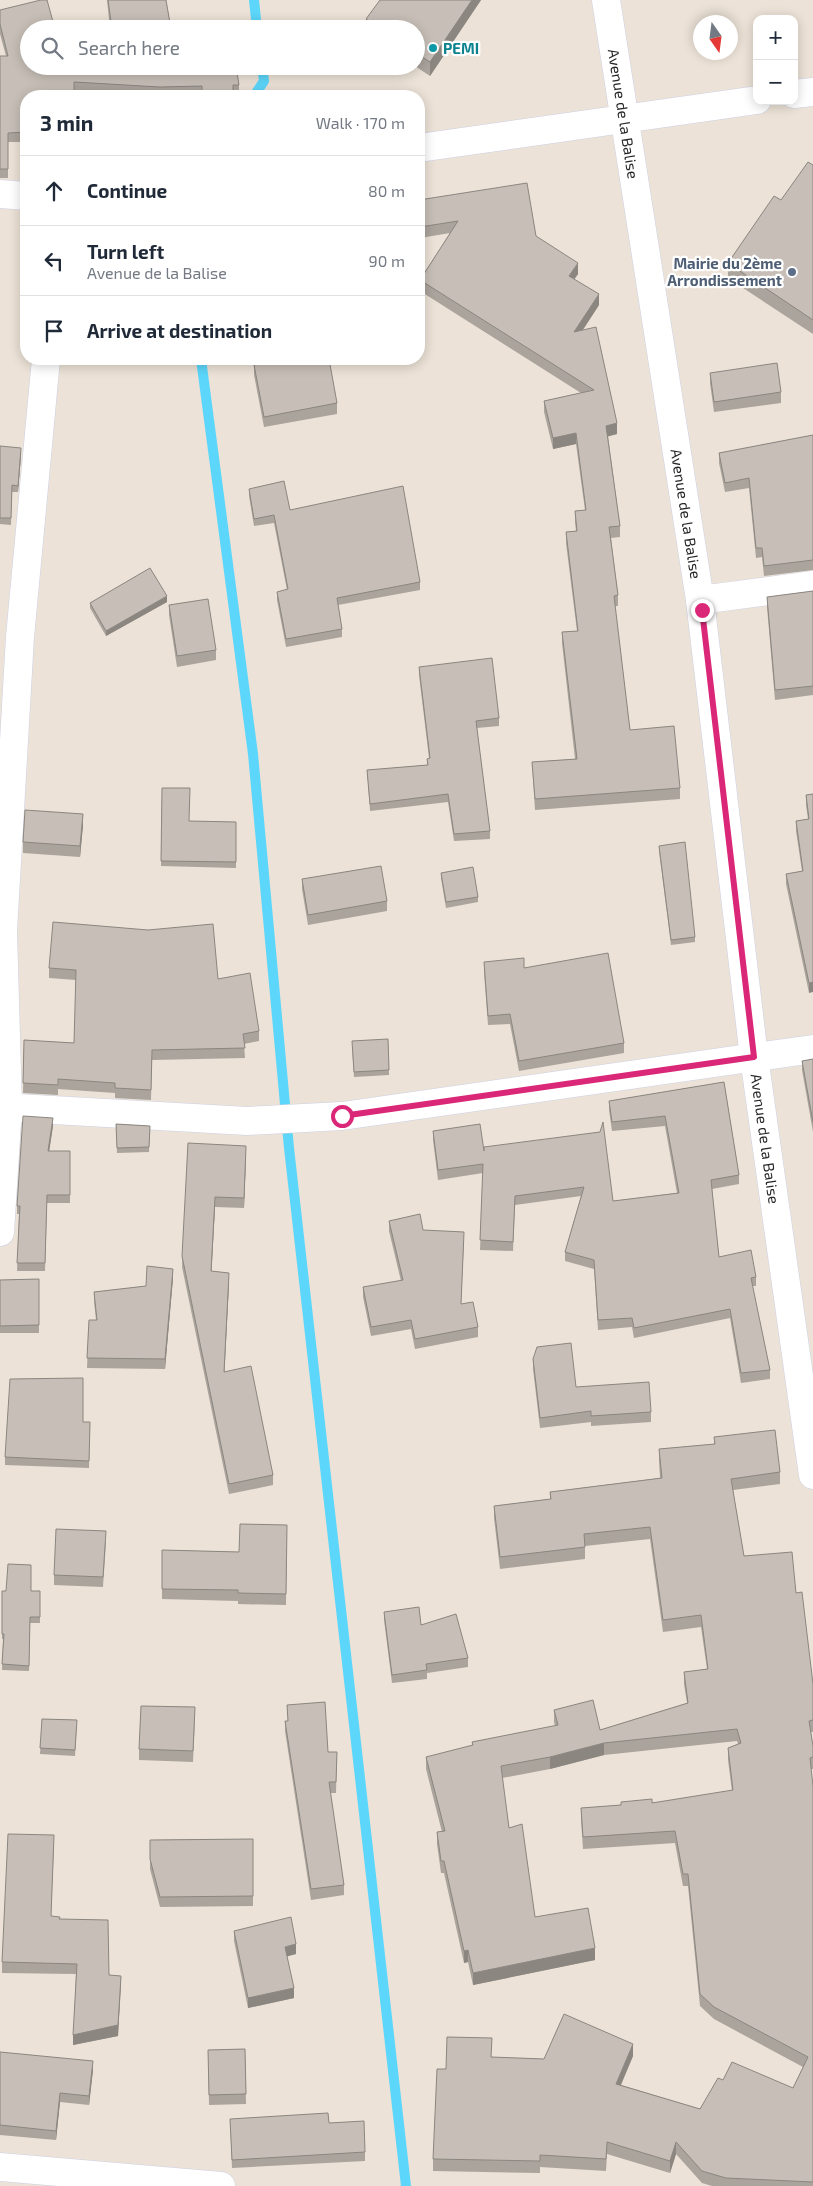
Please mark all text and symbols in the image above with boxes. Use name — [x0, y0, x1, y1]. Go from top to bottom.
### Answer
north arrow — [693, 15, 738, 60]
map controls — [753, 15, 798, 105]
button: + — [753, 15, 798, 60]
search box — [20, 20, 425, 75]
icon: search — [38, 34, 66, 62]
text: Search here — [78, 36, 180, 59]
place label: PEMI — [443, 39, 479, 57]
marker: PEMI — [427, 42, 439, 54]
street label: Avenue de la Balise — [605, 47, 643, 180]
button: − — [753, 60, 798, 105]
text: 3 min — [40, 110, 93, 135]
text: Walk · 170 m — [316, 113, 405, 132]
icon: ahead — [40, 177, 68, 205]
text: Continue — [87, 179, 167, 202]
text: 80 m — [368, 181, 405, 200]
text: Turn left — [87, 240, 164, 263]
icon: left — [40, 247, 68, 275]
text: 90 m — [369, 251, 405, 270]
place label: Mairie du 2ème Arrondissement — [667, 254, 782, 289]
text: Avenue de la Balise — [87, 263, 227, 282]
marker: Mairie du 2ème Arrondissement — [786, 266, 798, 278]
icon: arrive — [40, 317, 68, 345]
text: Arrive at destination — [87, 319, 272, 342]
street label: Avenue de la Balise — [667, 448, 706, 580]
route end — [691, 599, 714, 622]
street label: Avenue de la Balise — [747, 1072, 784, 1205]
route start — [331, 1105, 354, 1128]

